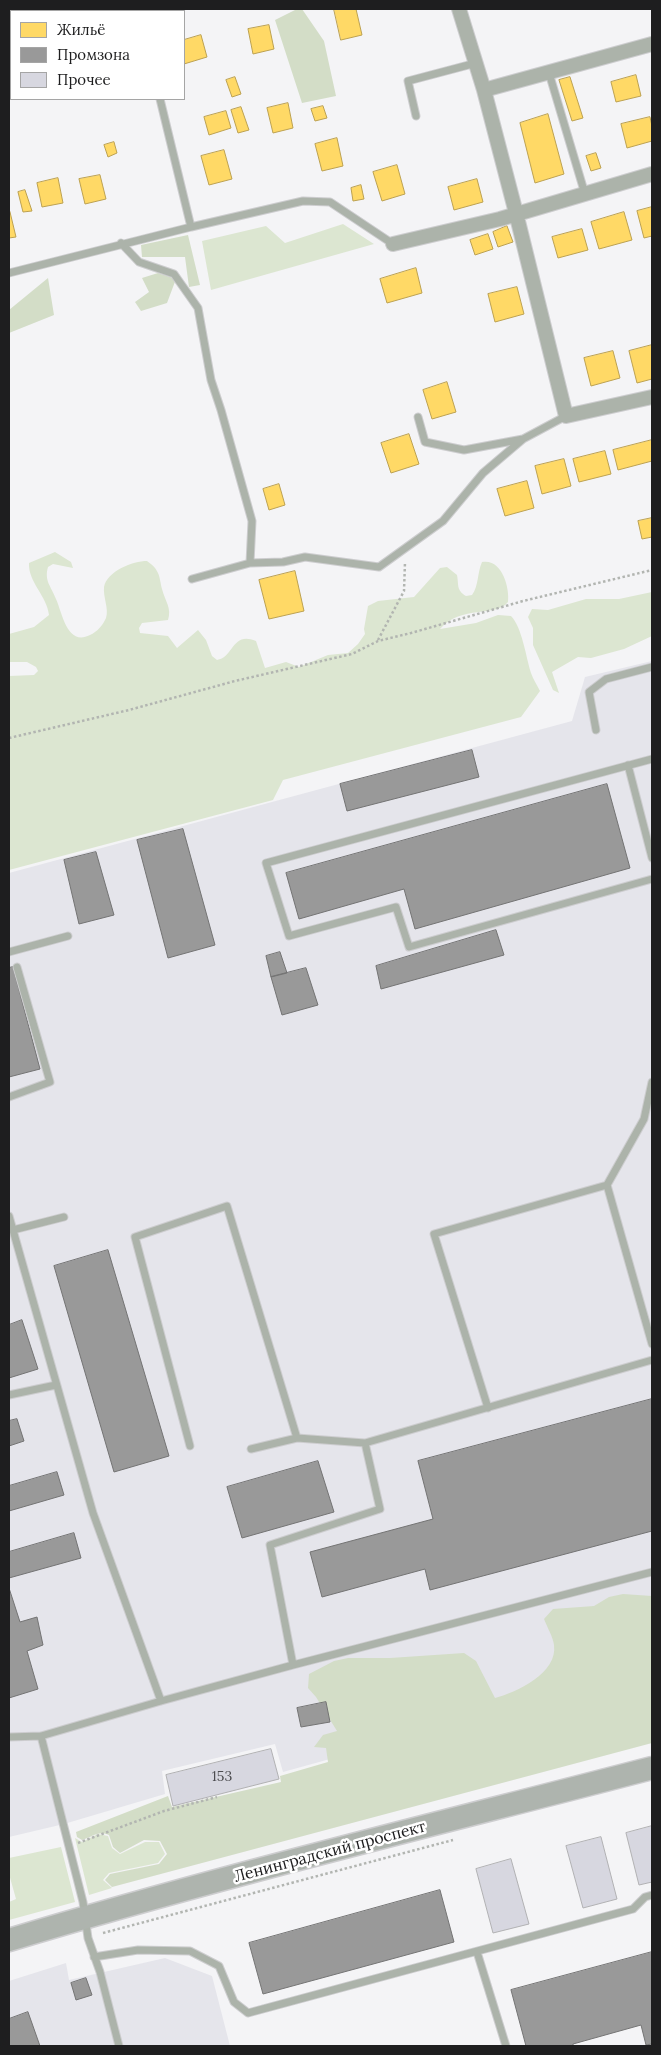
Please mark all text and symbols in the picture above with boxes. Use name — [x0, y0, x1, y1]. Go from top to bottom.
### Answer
legend — [10, 10, 185, 100]
text: Жильё — [57, 20, 105, 39]
text: Промзона — [57, 45, 130, 64]
text: Прочее — [57, 70, 111, 89]
house number: 153 — [212, 1769, 232, 1785]
street label: Ленинградский проспект — [232, 1817, 428, 1887]

